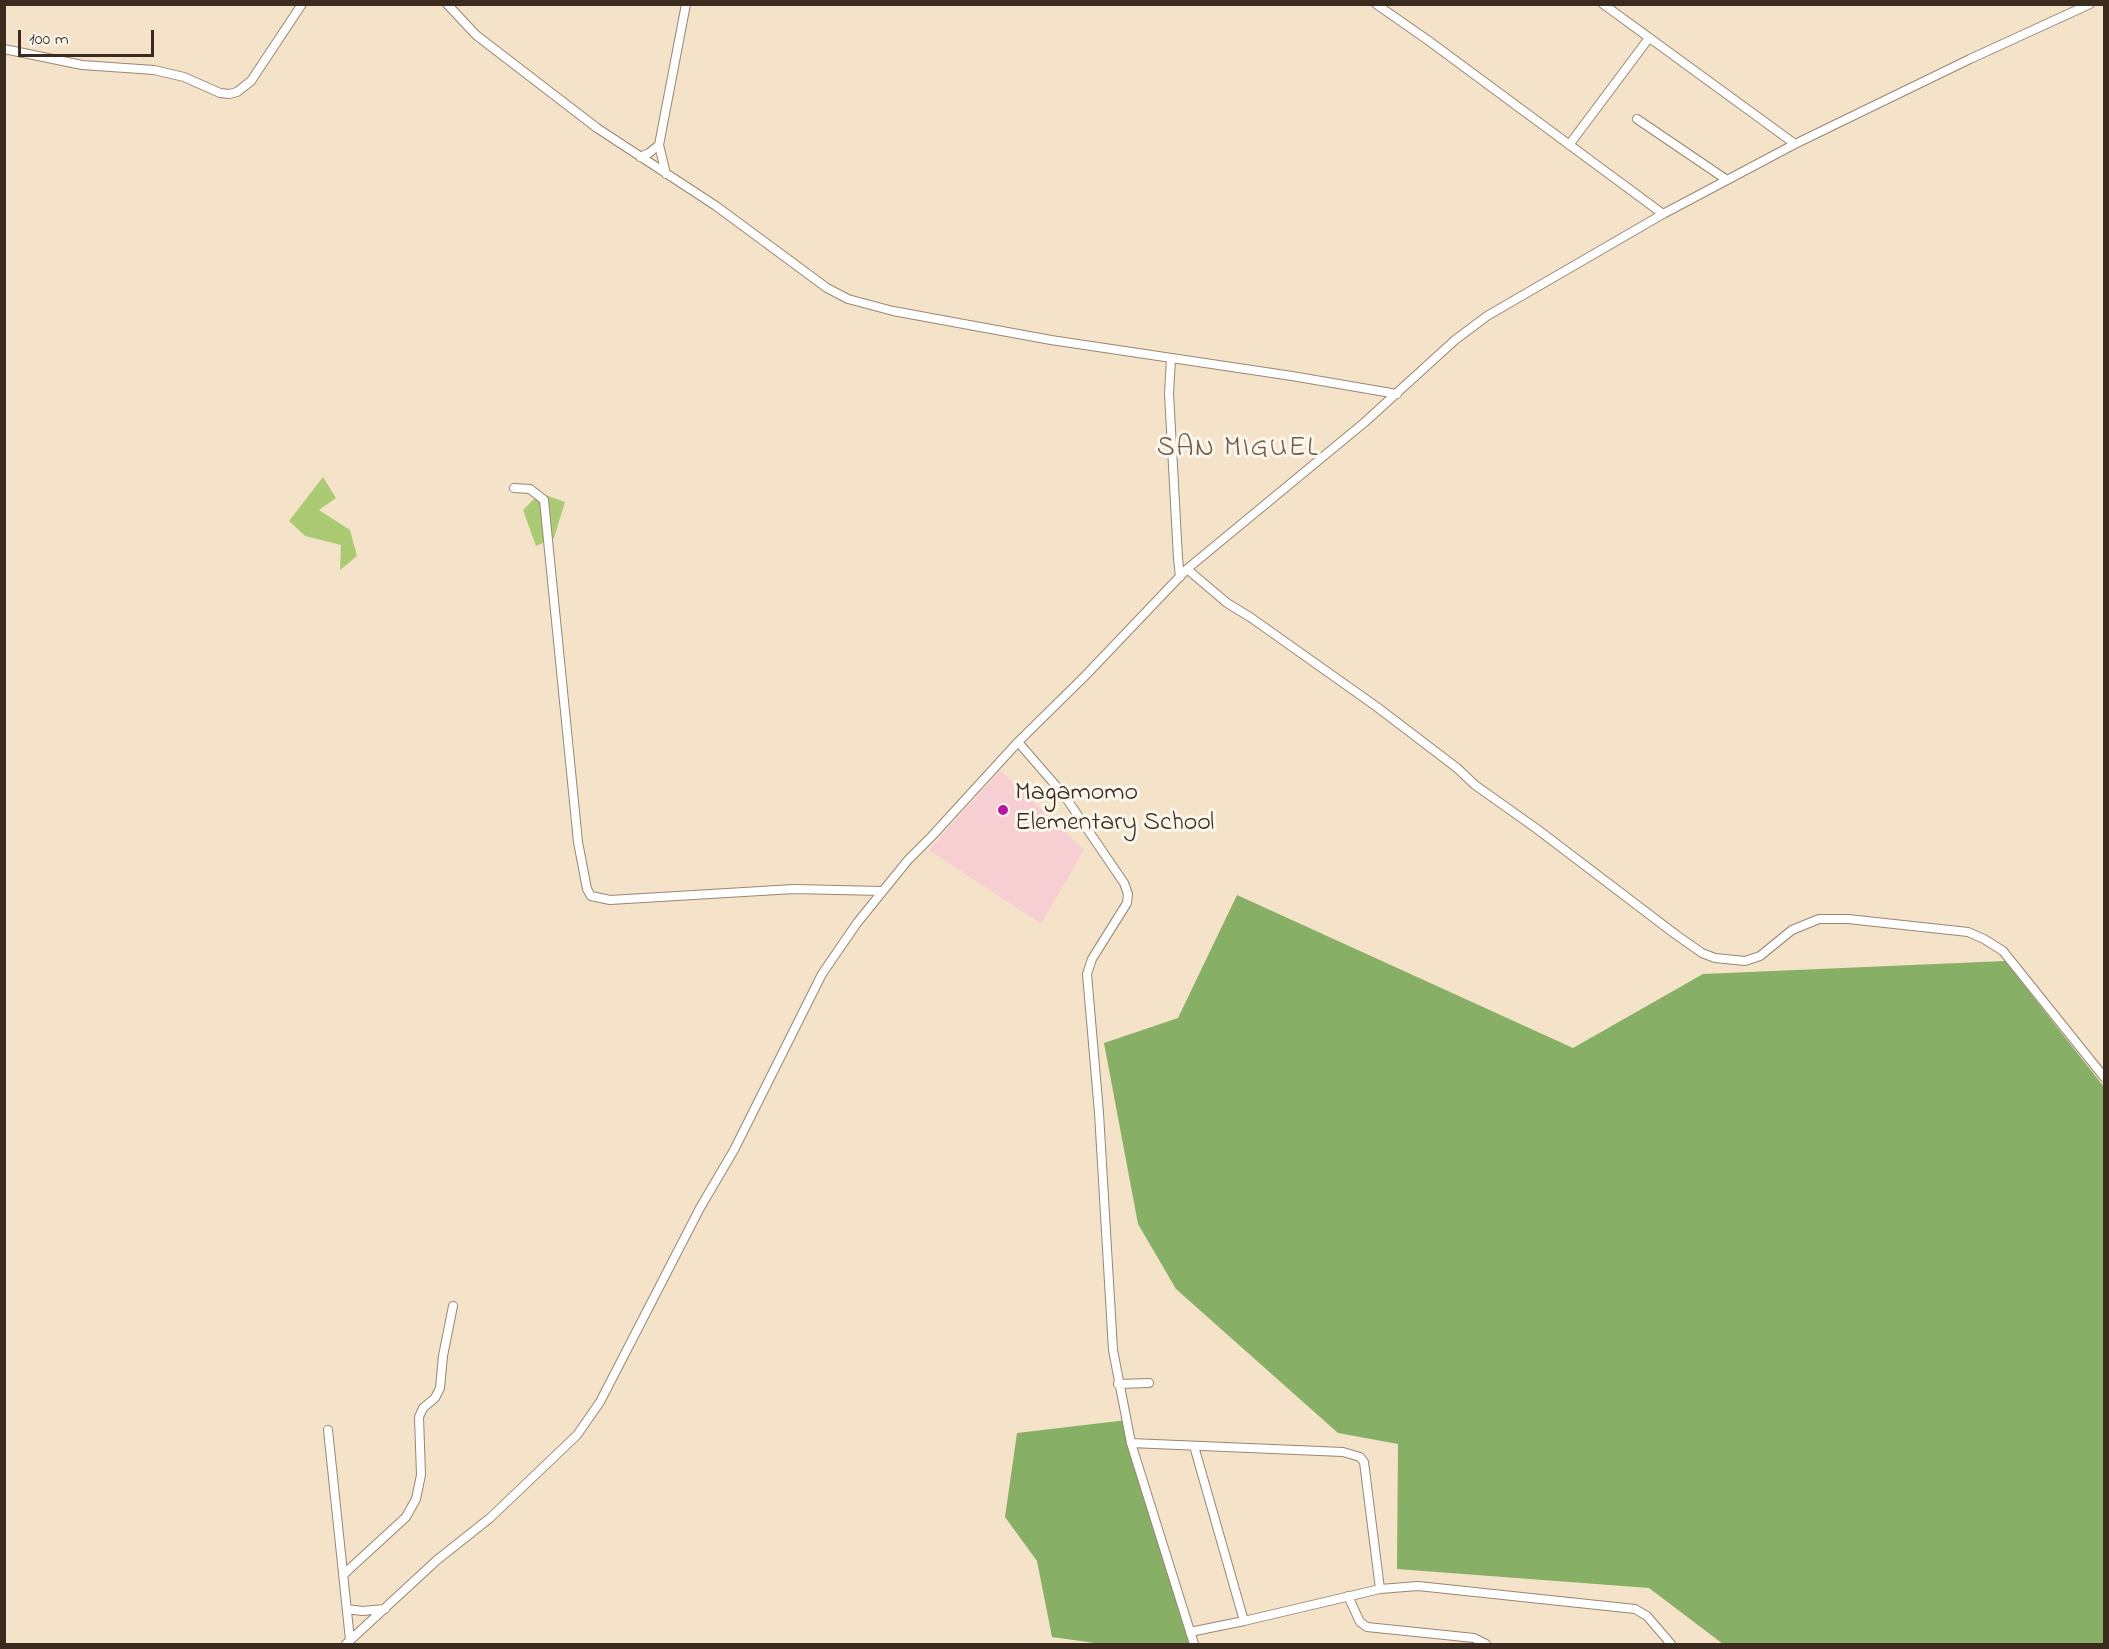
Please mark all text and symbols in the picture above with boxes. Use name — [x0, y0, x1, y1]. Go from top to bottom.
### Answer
scale bar — [21, 18, 158, 56]
text: 100 m — [29, 27, 69, 53]
district label: SAN MIGUEL — [1157, 433, 1319, 467]
place label: Magamomo Elementary School — [1015, 779, 1214, 840]
marker: Magamomo Elementary School — [996, 803, 1010, 817]

